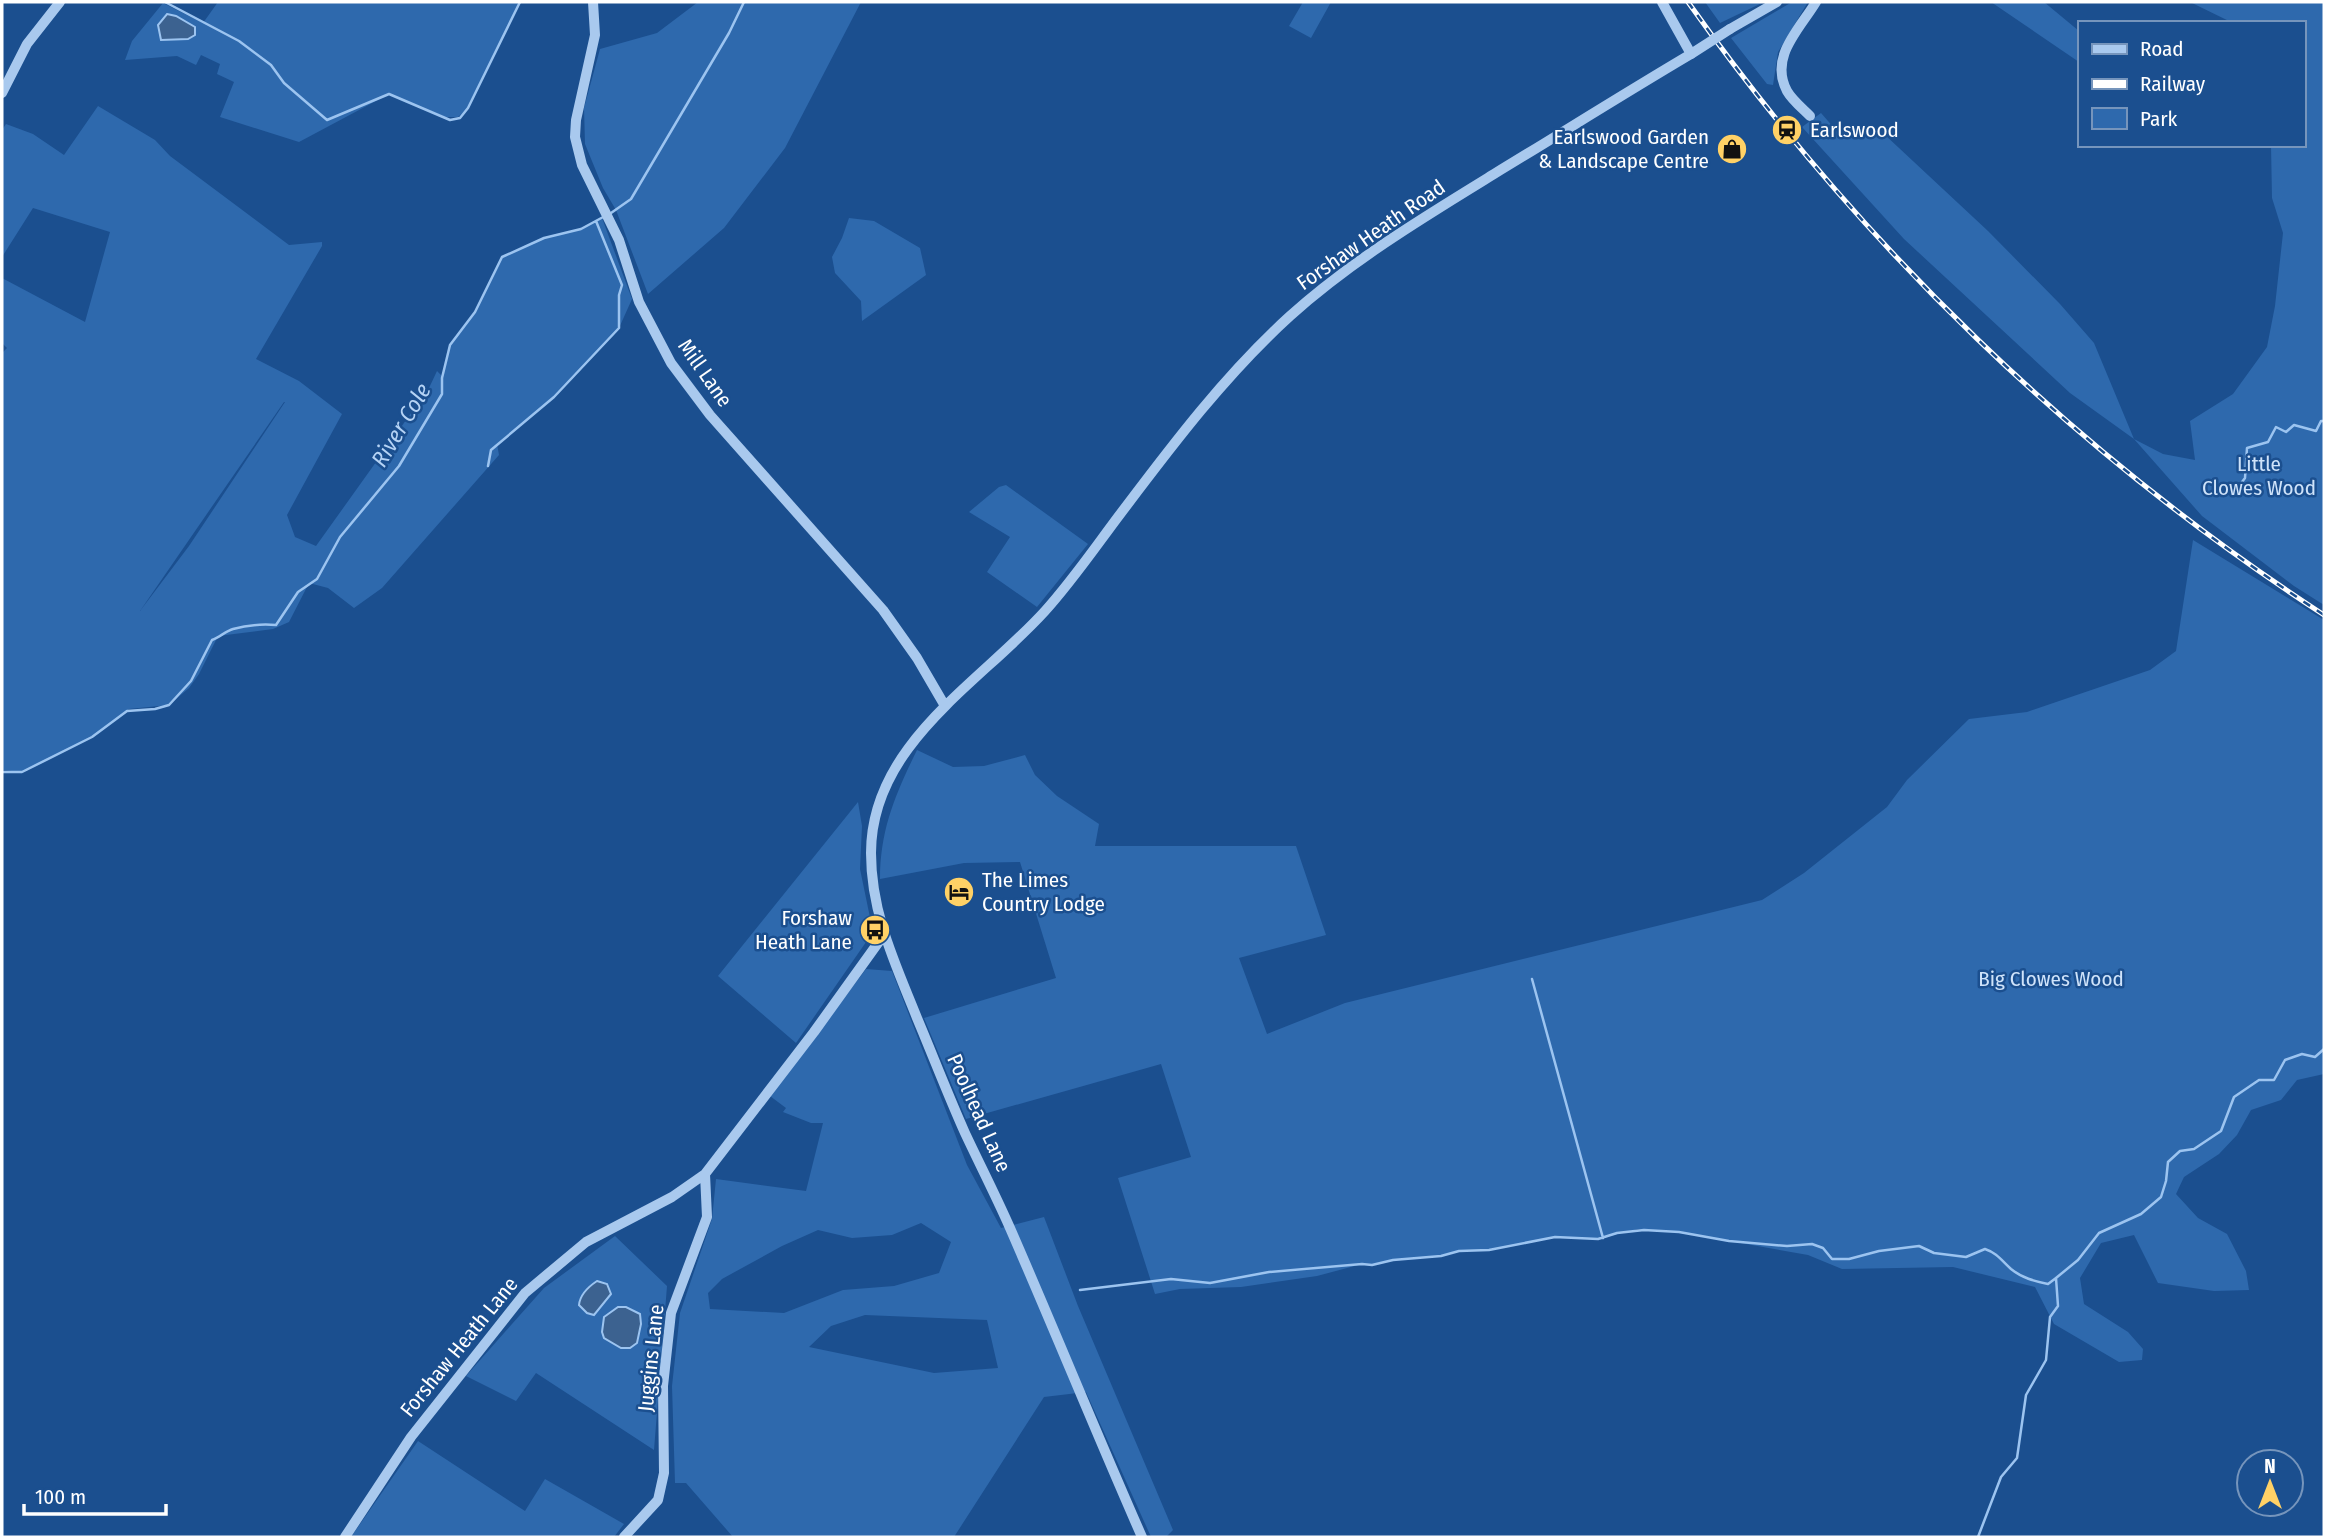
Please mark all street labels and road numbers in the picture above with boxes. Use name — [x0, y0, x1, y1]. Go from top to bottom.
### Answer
street label: Forshaw Heath Road — [1292, 174, 1450, 296]
street label: Mill Lane — [672, 334, 738, 412]
street label: Poolhead Lane — [941, 1050, 1017, 1176]
street label: Forshaw Heath Lane — [395, 1272, 523, 1422]
street label: Juggins Lane — [632, 1303, 670, 1413]

